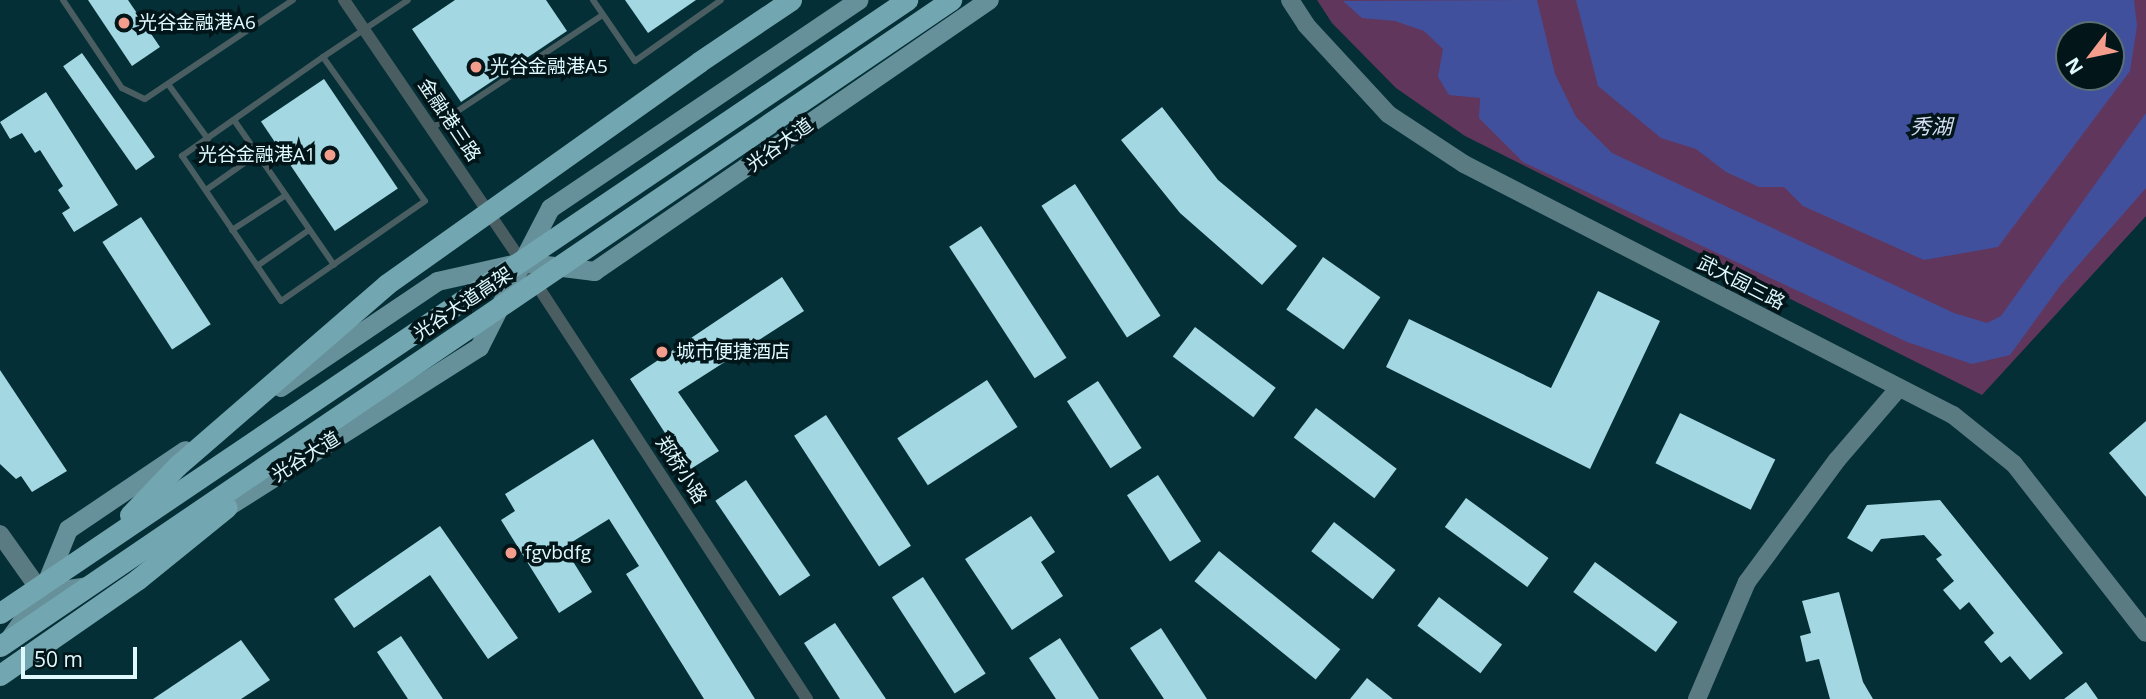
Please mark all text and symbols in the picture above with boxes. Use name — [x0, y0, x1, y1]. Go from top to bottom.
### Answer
place label: 光谷金融港A6 — [138, 12, 256, 34]
marker: 光谷金融港A6 — [116, 15, 132, 31]
north arrow — [2055, 21, 2125, 91]
text: N — [2059, 53, 2089, 80]
place label: 光谷金融港A5 — [490, 56, 608, 78]
marker: 光谷金融港A5 — [468, 59, 484, 75]
street label: 金融港三路 — [413, 74, 485, 166]
street label: 光谷大道 — [743, 113, 817, 177]
water label: 秀湖 — [1910, 113, 1952, 139]
place label: 光谷金融港A1 — [198, 144, 316, 166]
marker: 光谷金融港A1 — [322, 147, 338, 163]
street label: 武大园三路 — [1694, 251, 1788, 315]
street label: 光谷大道高架 — [409, 263, 517, 345]
place label: 城市便捷酒店 — [676, 341, 790, 363]
marker: 城市便捷酒店 — [654, 344, 670, 360]
street label: 光谷大道 — [268, 427, 344, 487]
street label: 郑桥小路 — [651, 432, 711, 508]
place label: fgvbdfg — [525, 542, 591, 564]
marker: fgvbdfg — [503, 545, 519, 561]
scale bar — [24, 632, 140, 676]
text: 50 m — [34, 645, 83, 673]

